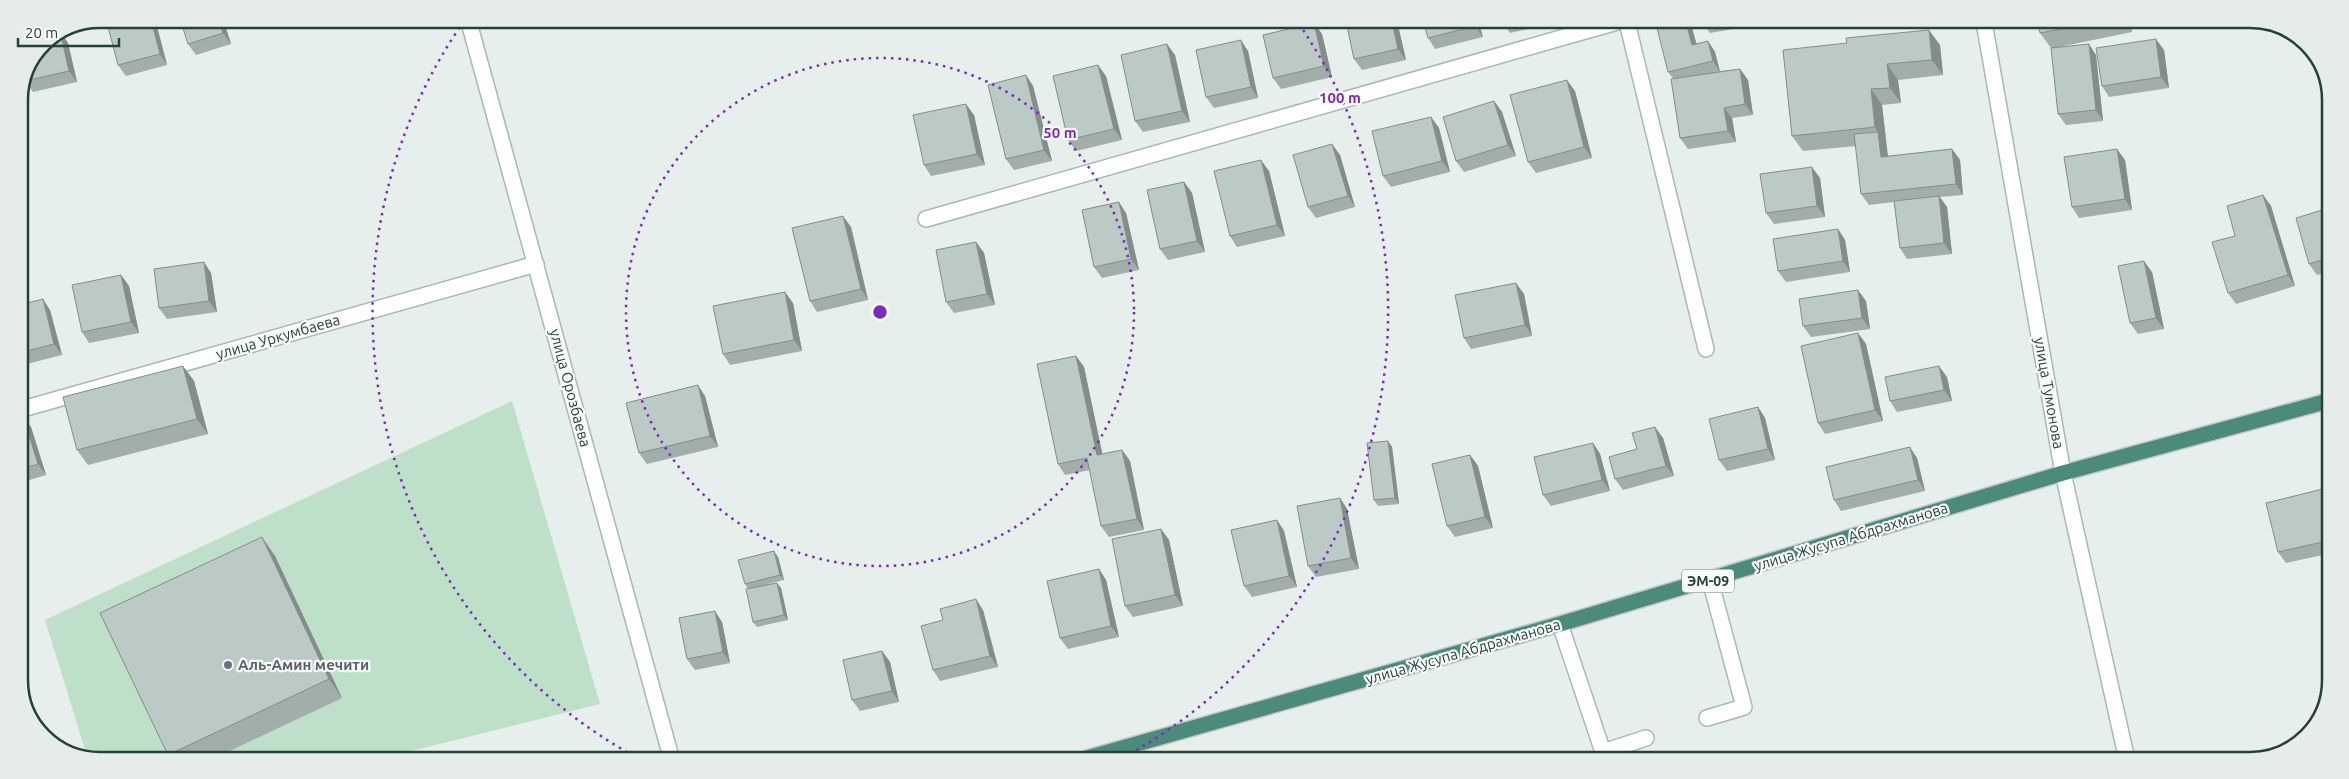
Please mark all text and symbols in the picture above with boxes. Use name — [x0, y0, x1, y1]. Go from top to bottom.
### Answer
scale bar — [18, 15, 119, 47]
text: 20 m — [25, 24, 58, 41]
text: 100 m — [1319, 89, 1361, 106]
text: 50 m — [1043, 124, 1077, 141]
centre of rings — [871, 303, 889, 321]
street label: улица Уркумбаева — [214, 311, 342, 362]
street label: улица Орозбаева — [547, 327, 594, 449]
street label: улица Тумонова — [2031, 336, 2068, 450]
street label: улица Жусупа Абдрахманова — [1752, 499, 1950, 574]
road number: ЭМ-09 — [1682, 570, 1734, 592]
street label: улица Жусупа Абдрахманова — [1364, 616, 1562, 688]
place label: Аль-Амин мечити — [238, 656, 369, 673]
marker: Аль-Амин мечити — [222, 659, 234, 671]

